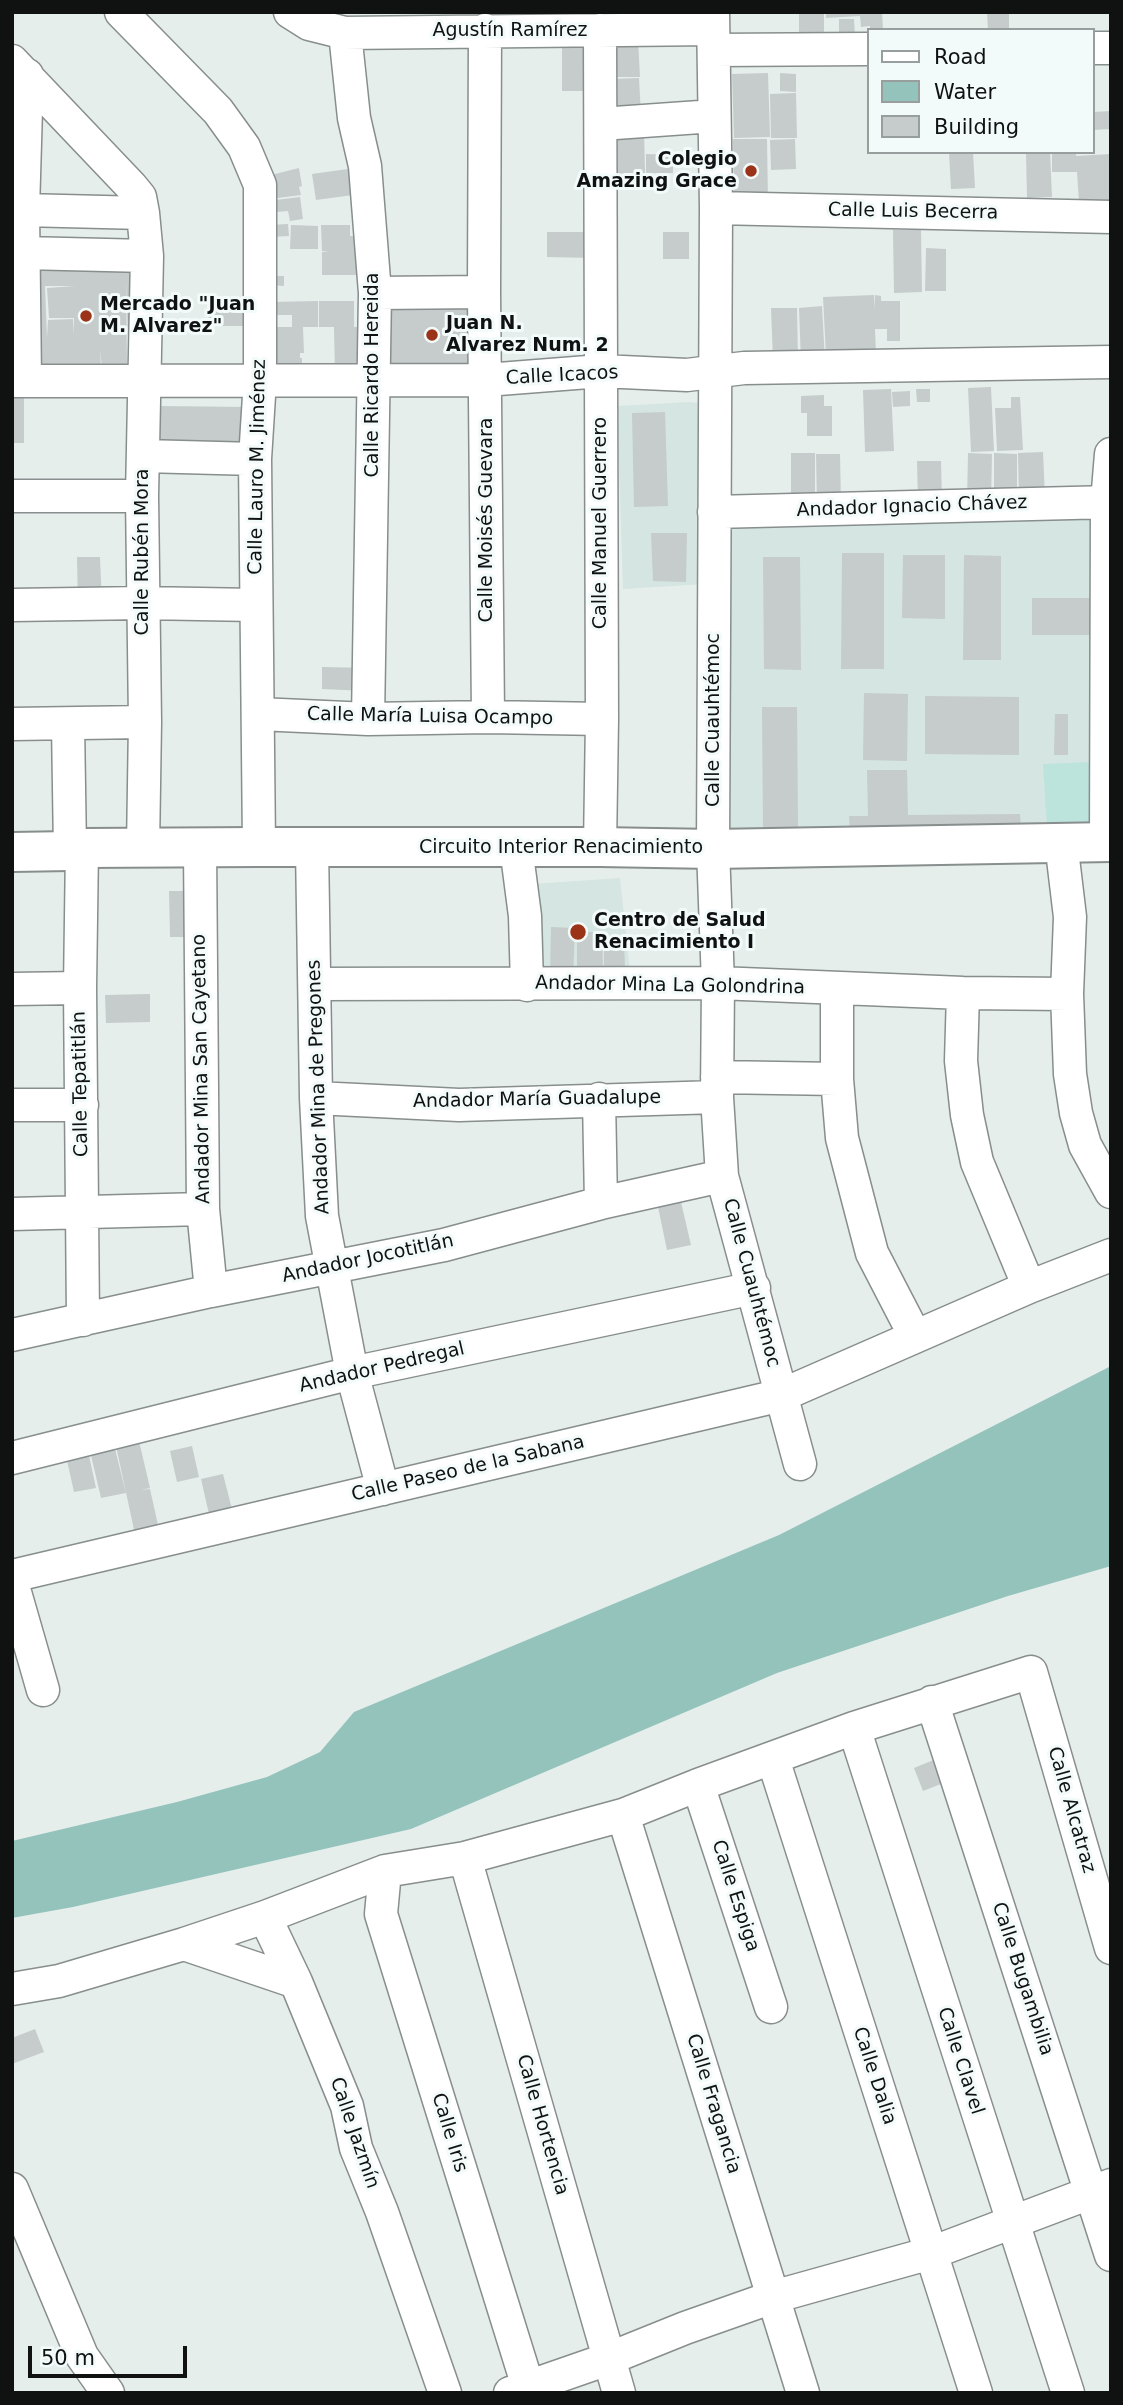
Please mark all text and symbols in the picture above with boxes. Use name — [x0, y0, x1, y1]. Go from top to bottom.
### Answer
street label: Agustín Ramírez — [432, 20, 588, 42]
legend — [867, 28, 1095, 154]
text: Road — [934, 45, 987, 69]
text: Water — [934, 80, 996, 104]
text: Building — [934, 115, 1019, 139]
place label: Colegio Amazing Grace — [576, 149, 737, 193]
marker: Colegio Amazing Grace — [743, 163, 759, 179]
street label: Calle Luis Becerra — [828, 199, 998, 225]
street label: Calle Ricardo Hereida — [362, 272, 384, 478]
place label: Mercado "Juan M. Alvarez" — [100, 294, 255, 338]
marker: Mercado "Juan M. Alvarez" — [78, 308, 94, 324]
place label: Juan N. Alvarez Num. 2 — [446, 313, 609, 357]
marker: Juan N. Alvarez Num. 2 — [424, 327, 440, 343]
street label: Calle Lauro M. Jiménez — [245, 359, 271, 575]
street label: Calle Icacos — [505, 362, 619, 390]
street label: Calle Manuel Guerrero — [590, 417, 612, 629]
street label: Calle Moisés Guevara — [476, 418, 498, 622]
street label: Calle Rubén Mora — [132, 469, 154, 635]
street label: Andador Ignacio Chávez — [796, 492, 1028, 522]
street label: Calle Cuauhtémoc — [703, 633, 725, 807]
street label: Calle María Luisa Ocampo — [307, 703, 553, 731]
street label: Circuito Interior Renacimiento — [419, 837, 703, 859]
place label: Centro de Salud Renacimiento I — [594, 910, 766, 954]
marker: Centro de Salud Renacimiento I — [568, 922, 588, 942]
street label: Andador Mina San Cayetano — [188, 934, 216, 1204]
street label: Andador Mina de Pregones — [303, 959, 335, 1215]
street label: Andador Mina La Golondrina — [535, 972, 805, 1000]
street label: Calle Tepatitlán — [68, 1011, 94, 1157]
street label: Andador María Guadalupe — [413, 1086, 661, 1114]
street label: Calle Cuauhtémoc — [717, 1196, 785, 1370]
street label: Andador Jocotitlán — [280, 1230, 456, 1288]
street label: Andador Pedregal — [297, 1338, 467, 1398]
street label: Calle Paseo de la Sabana — [349, 1431, 587, 1507]
street label: Calle Alcatraz — [1042, 1744, 1100, 1876]
street label: Calle Espiga — [706, 1837, 764, 1955]
street label: Calle Bugambilia — [986, 1899, 1058, 2059]
street label: Calle Clavel — [932, 2004, 988, 2118]
street label: Calle Dalia — [847, 2024, 901, 2128]
street label: Calle Fragancia — [681, 2031, 745, 2177]
street label: Calle Hortencia — [511, 2052, 573, 2198]
street label: Calle Jazmín — [324, 2074, 384, 2192]
street label: Calle Iris — [426, 2091, 472, 2175]
scale bar — [32, 2332, 191, 2376]
text: 50 m — [41, 2346, 95, 2370]

